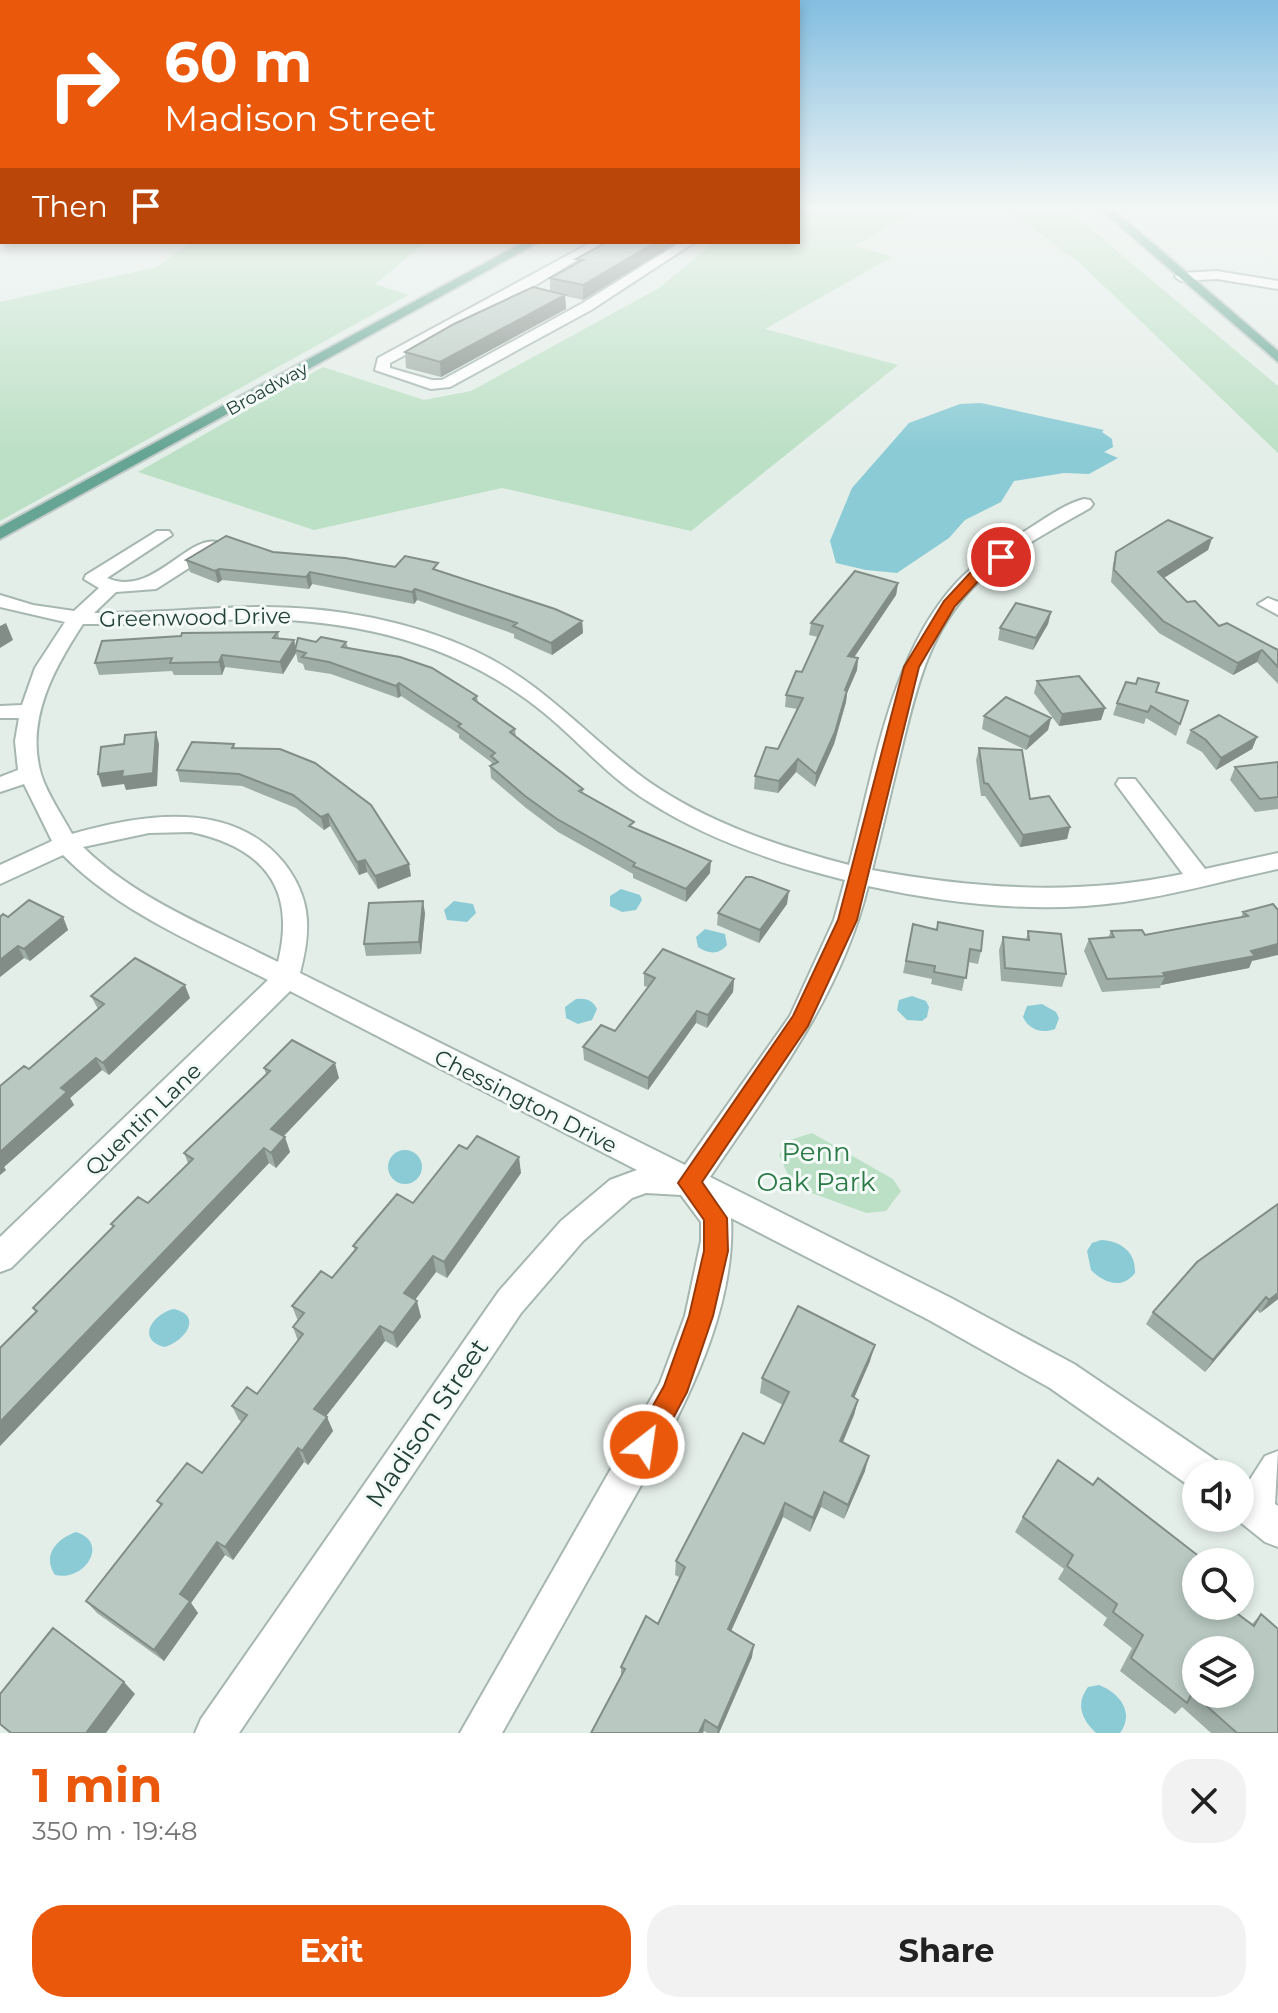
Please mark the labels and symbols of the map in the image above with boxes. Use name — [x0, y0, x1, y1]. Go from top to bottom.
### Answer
street label: Broadway — [222, 357, 312, 420]
pin — [967, 523, 1035, 591]
street label: Greenwood Drive — [99, 602, 291, 633]
street label: Chessington Drive — [430, 1044, 622, 1159]
street label: Quentin Lane — [80, 1057, 207, 1182]
park label: Penn Oak Park — [757, 1136, 876, 1198]
street label: Madison Street — [359, 1332, 495, 1514]
position arrow — [602, 1403, 686, 1487]

